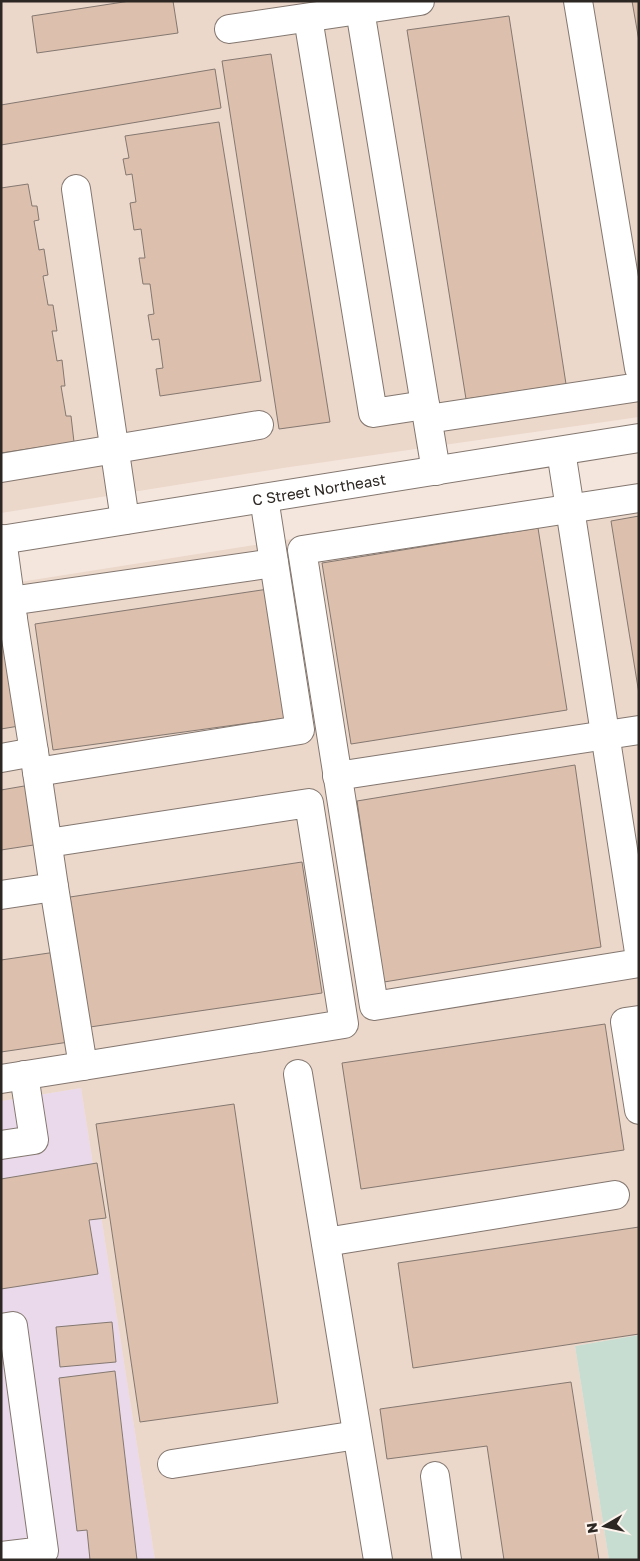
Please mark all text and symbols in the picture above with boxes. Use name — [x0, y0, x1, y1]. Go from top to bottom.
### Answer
street label: C Street Northeast — [251, 470, 387, 509]
north arrow — [580, 1501, 630, 1551]
text: N — [582, 1522, 601, 1535]

